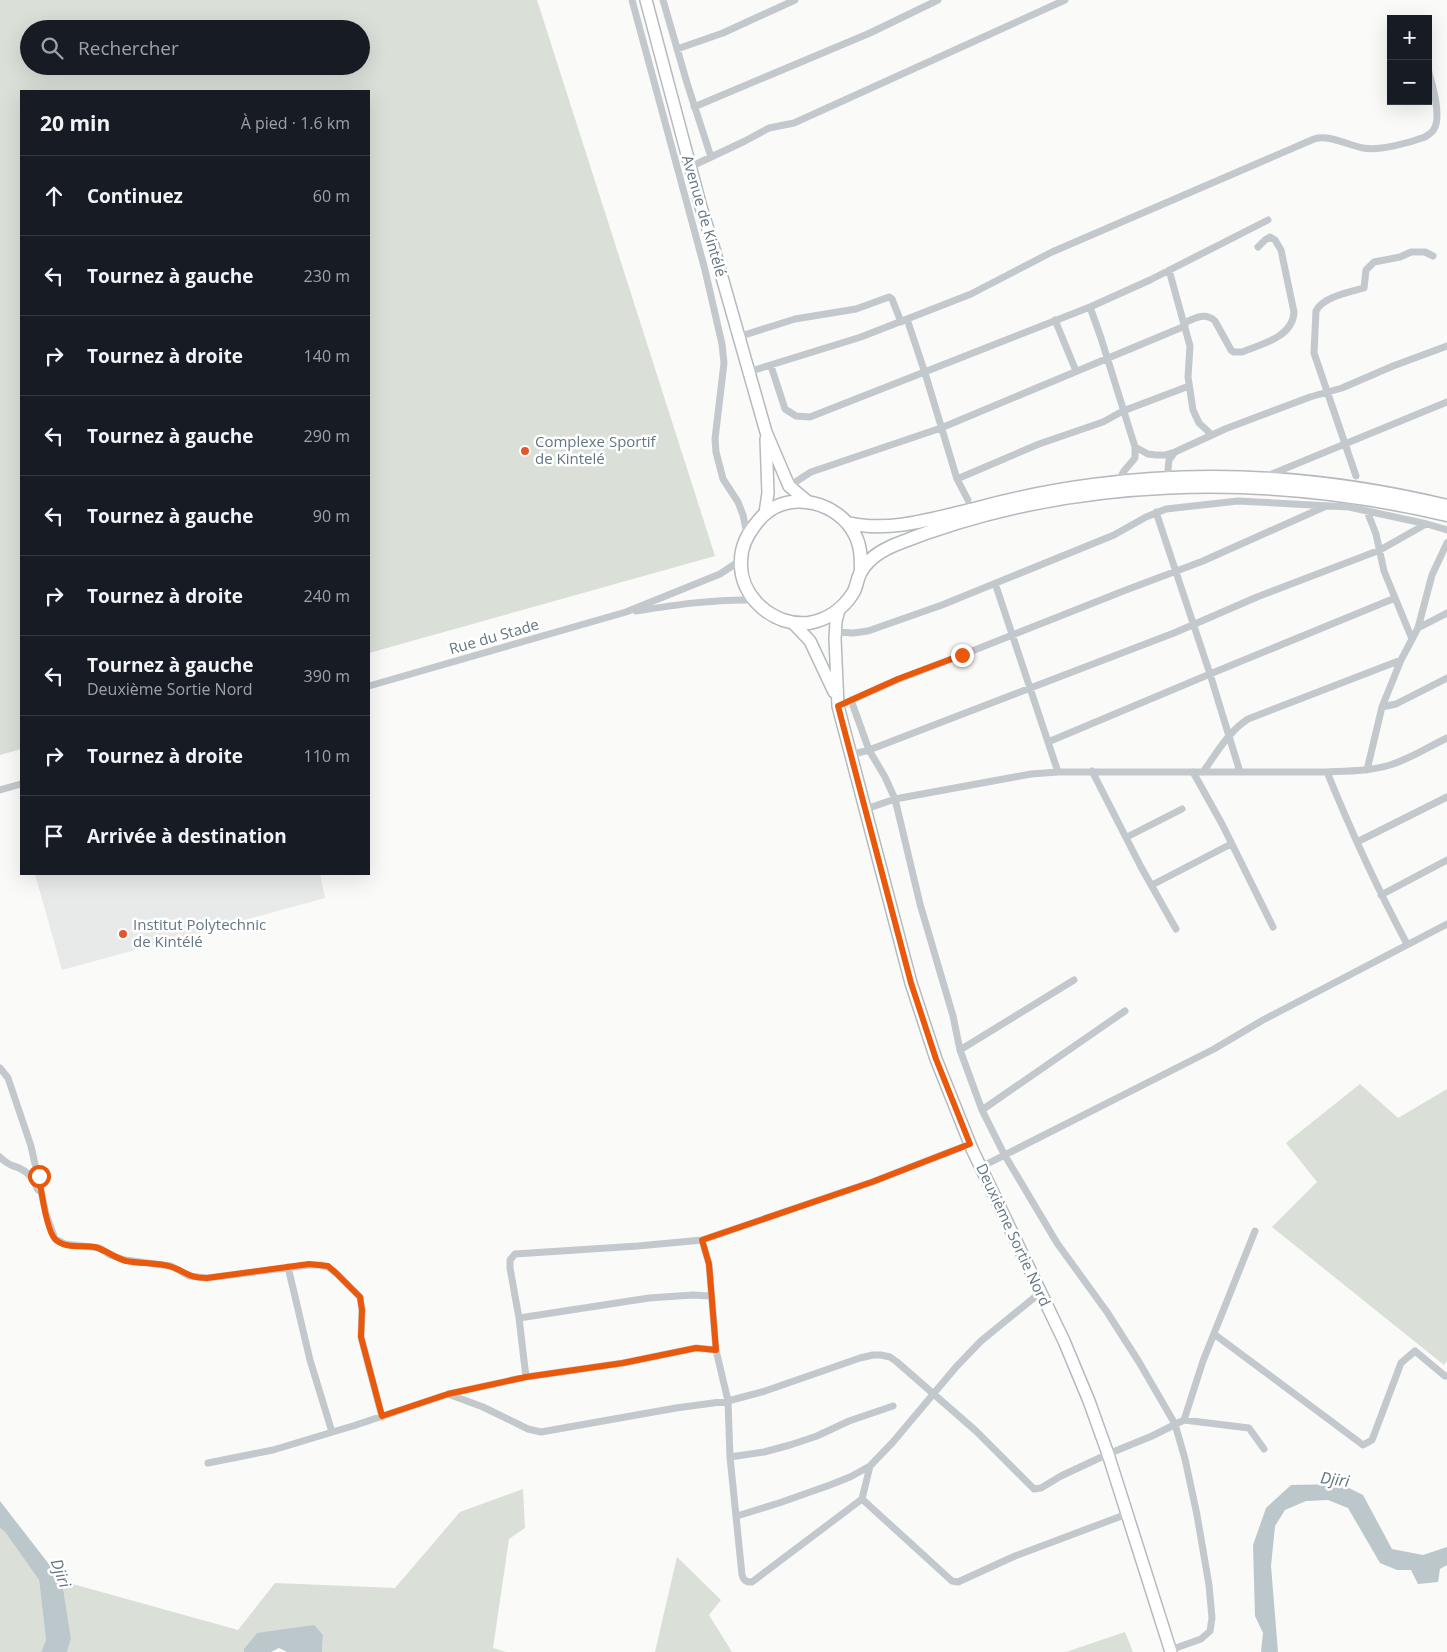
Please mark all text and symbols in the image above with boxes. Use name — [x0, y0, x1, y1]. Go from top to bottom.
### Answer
map controls — [1387, 15, 1432, 105]
button: + — [1387, 15, 1432, 60]
search box — [20, 20, 370, 75]
icon: search — [38, 34, 66, 62]
text: Rechercher — [78, 35, 179, 61]
button: − — [1387, 60, 1432, 105]
text: 20 min — [40, 109, 110, 137]
text: À pied · 1.6 km — [241, 112, 350, 134]
street label: Avenue de Kintélé — [678, 153, 732, 279]
icon: ahead — [40, 182, 68, 210]
text: Continuez — [87, 183, 183, 209]
text: 60 m — [313, 185, 350, 207]
icon: left — [40, 262, 68, 290]
text: Tournez à gauche — [87, 263, 253, 289]
text: 230 m — [304, 265, 350, 287]
icon: right — [40, 342, 68, 370]
text: Tournez à droite — [87, 343, 243, 369]
text: 140 m — [304, 345, 350, 367]
icon: left — [40, 422, 68, 450]
text: Tournez à gauche — [87, 423, 253, 449]
text: 290 m — [304, 425, 350, 447]
place label: Complexe Sportif de Kintelé — [535, 431, 657, 468]
marker: Complexe Sportif de Kintelé — [519, 445, 531, 457]
icon: left — [40, 502, 68, 530]
text: Tournez à gauche — [87, 503, 253, 529]
text: 90 m — [313, 505, 350, 527]
icon: right — [40, 582, 68, 610]
text: Tournez à droite — [87, 583, 243, 609]
text: 240 m — [304, 585, 350, 607]
street label: Rue du Stade — [446, 614, 541, 658]
route end — [951, 644, 974, 667]
text: Tournez à gauche — [87, 652, 253, 678]
icon: left — [40, 662, 68, 690]
text: 390 m — [304, 665, 350, 687]
text: Deuxième Sortie Nord — [87, 678, 253, 700]
icon: right — [40, 742, 68, 770]
text: Tournez à droite — [87, 743, 243, 769]
text: 110 m — [304, 745, 350, 767]
icon: arrive — [40, 822, 68, 850]
text: Arrivée à destination — [87, 823, 287, 849]
place label: Institut Polytechnic de Kintélé — [133, 914, 266, 951]
marker: Institut Polytechnic de Kintélé — [117, 928, 129, 940]
street label: Deuxième Sortie Nord — [972, 1160, 1056, 1309]
route start — [28, 1165, 51, 1188]
water label: Djiri — [1319, 1466, 1352, 1492]
water label: Djiri — [46, 1556, 77, 1591]

